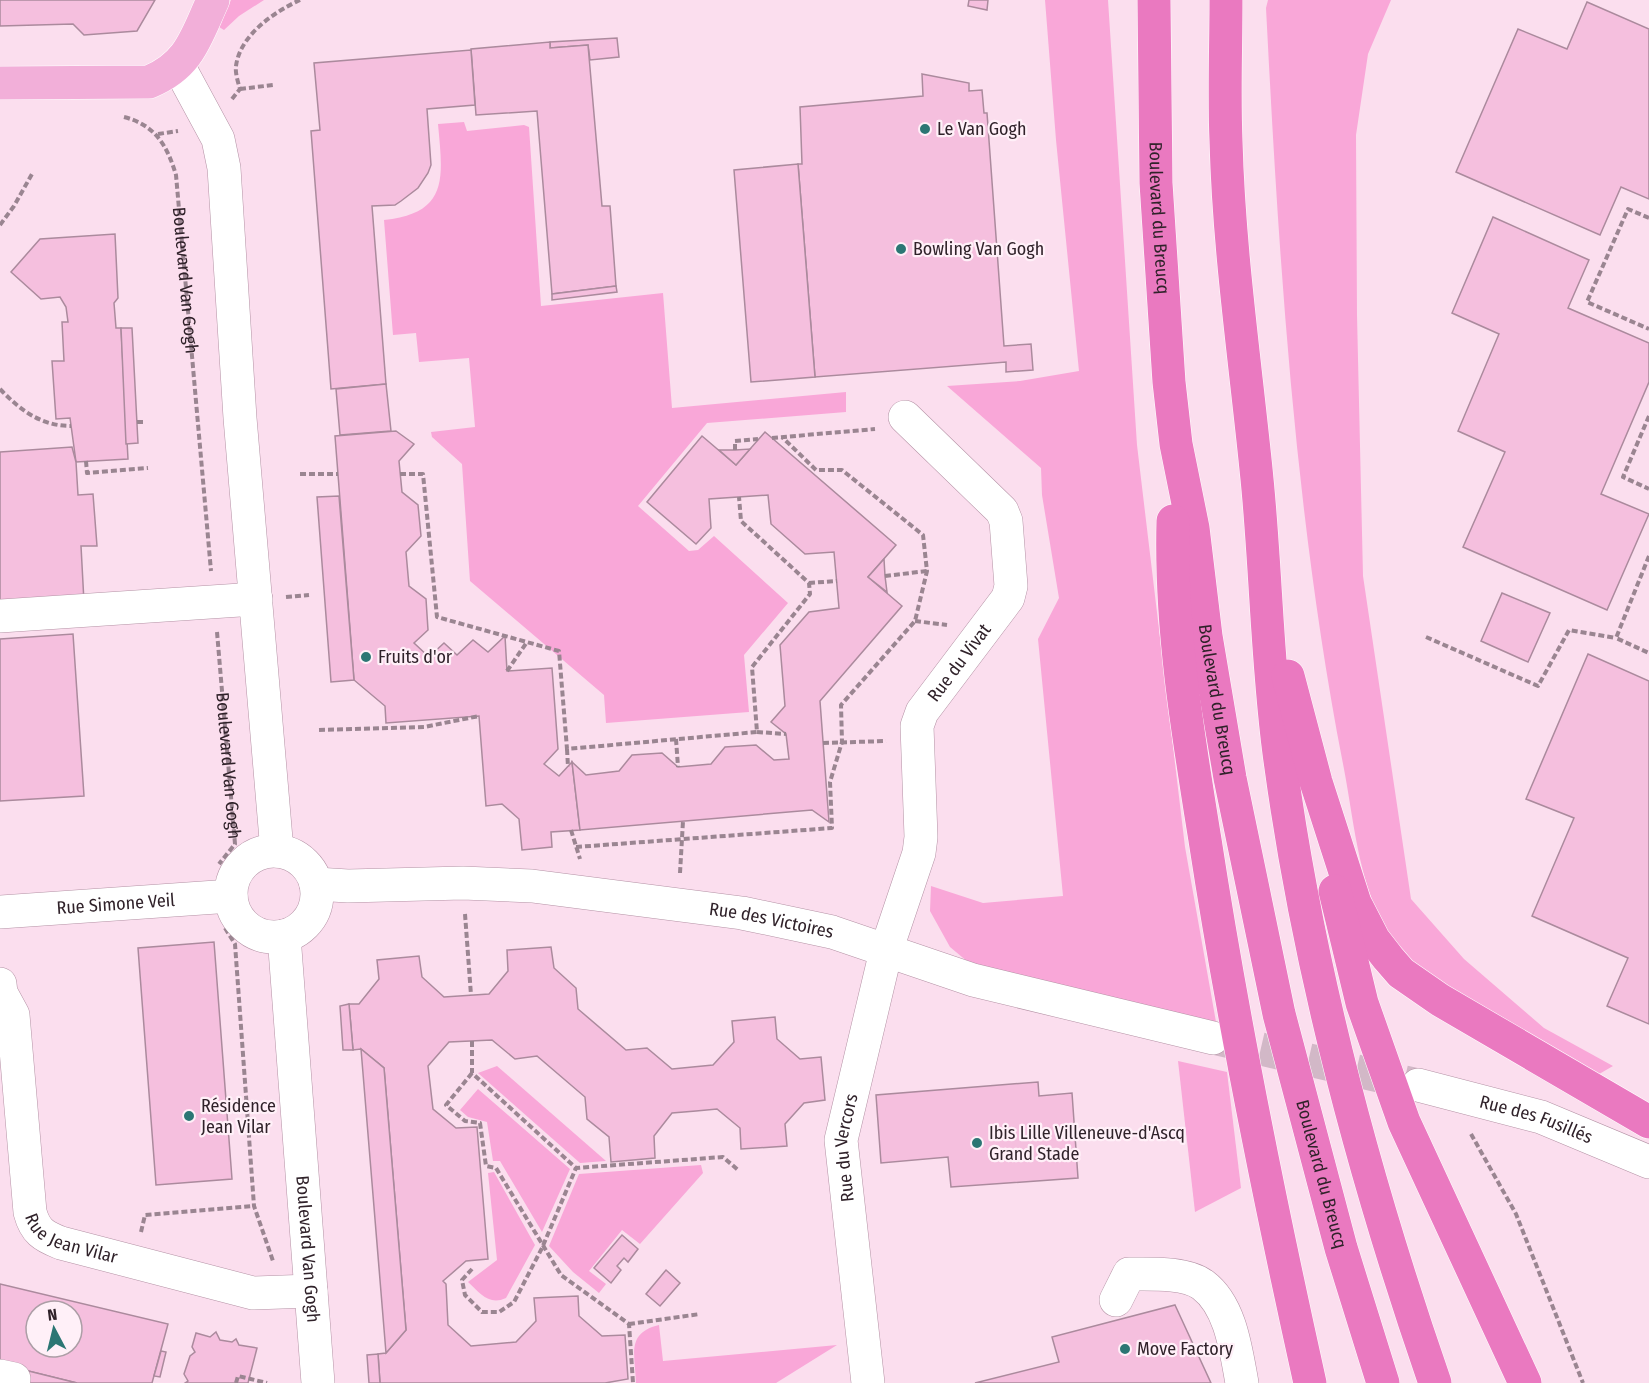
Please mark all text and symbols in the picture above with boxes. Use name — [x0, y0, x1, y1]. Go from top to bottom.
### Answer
place label: Le Van Gogh — [937, 118, 1026, 140]
marker: Le Van Gogh — [918, 122, 932, 136]
street label: Boulevard du Breucq — [1145, 141, 1174, 295]
street label: Boulevard Van Gogh — [168, 206, 203, 355]
place label: Bowling Van Gogh — [913, 238, 1044, 260]
marker: Bowling Van Gogh — [894, 242, 908, 256]
street label: Rue du Vivat — [923, 619, 996, 706]
street label: Boulevard du Breucq — [1194, 623, 1240, 777]
place label: Fruits d'or — [378, 646, 453, 668]
marker: Fruits d'or — [359, 650, 373, 664]
street label: Boulevard Van Gogh — [211, 691, 246, 840]
street label: Rue Simone Veil — [56, 889, 176, 919]
street label: Rue des Victoires — [708, 898, 836, 943]
street label: Rue des Fusillés — [1477, 1090, 1596, 1148]
street label: Rue du Vercors — [830, 1091, 863, 1203]
place label: Résidence Jean Vilar — [201, 1095, 276, 1138]
street label: Boulevard du Breucq — [1291, 1097, 1352, 1251]
marker: Résidence Jean Vilar — [182, 1109, 196, 1123]
place label: Ibis Lille Villeneuve-d'Ascq Grand Stade — [989, 1122, 1185, 1165]
marker: Ibis Lille Villeneuve-d'Ascq Grand Stade — [970, 1136, 984, 1150]
street label: Boulevard Van Gogh — [291, 1175, 324, 1323]
street label: Rue Jean Vilar — [20, 1210, 121, 1268]
north arrow — [24, 1299, 84, 1359]
text: N — [46, 1305, 58, 1325]
place label: Move Factory — [1137, 1338, 1233, 1360]
marker: Move Factory — [1118, 1342, 1132, 1356]

